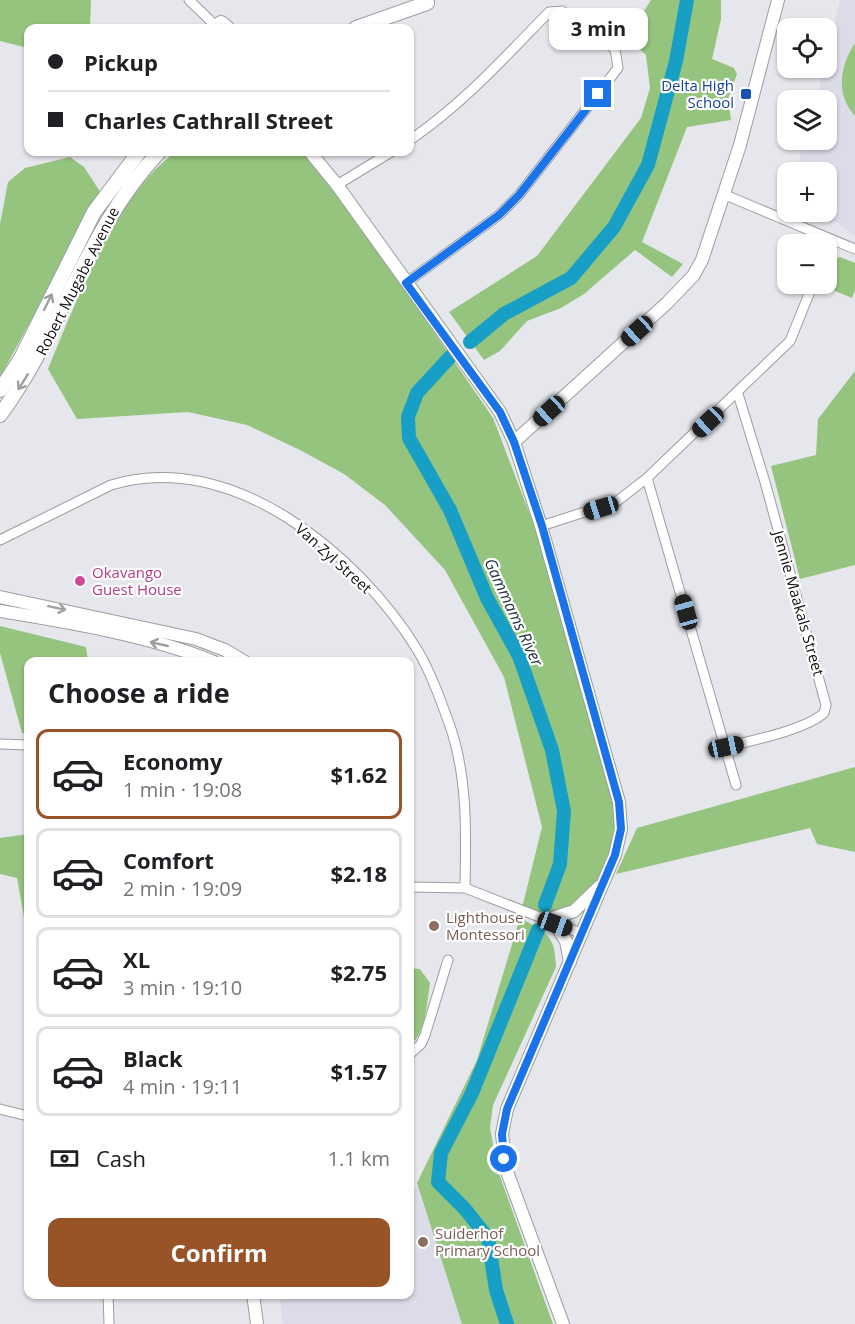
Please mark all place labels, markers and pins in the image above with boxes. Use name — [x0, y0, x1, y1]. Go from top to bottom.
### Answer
place label: Delta High School — [661, 75, 734, 112]
marker: Delta High School — [739, 87, 753, 101]
place label: Okavango Guest House — [92, 562, 182, 599]
marker: Okavango Guest House — [73, 574, 87, 588]
place label: Lighthouse Montessori — [446, 907, 525, 944]
marker: Lighthouse Montessori — [427, 919, 441, 933]
place label: Suiderhof Primary School — [435, 1223, 540, 1260]
marker: Suiderhof Primary School — [416, 1235, 430, 1249]

